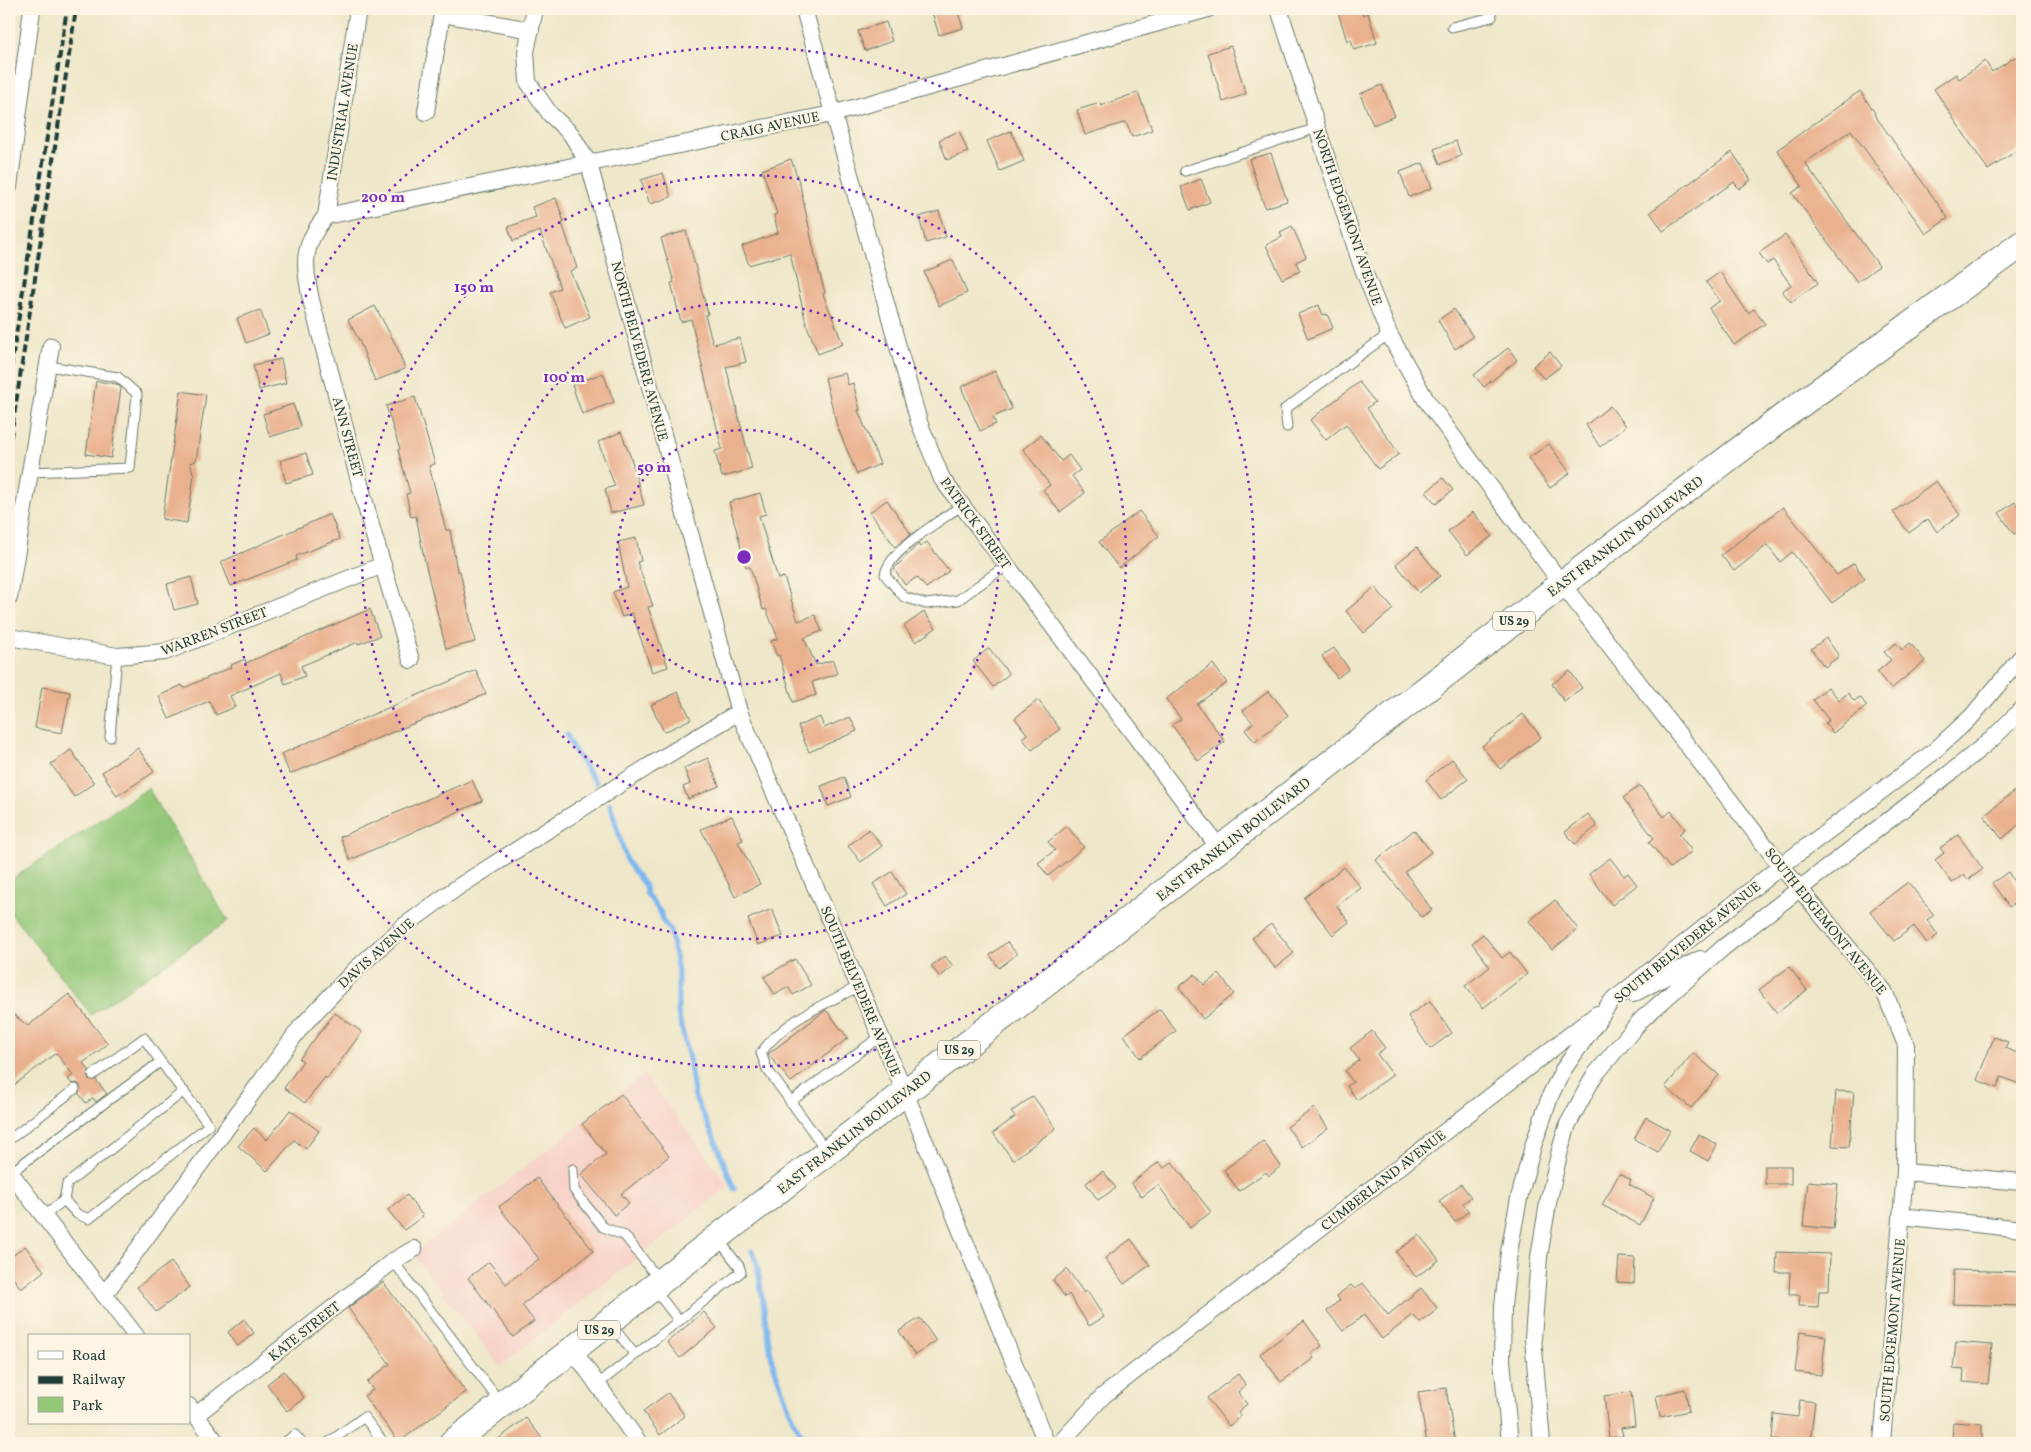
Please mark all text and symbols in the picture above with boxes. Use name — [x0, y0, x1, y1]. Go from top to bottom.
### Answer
street label: INDUSTRIAL AVENUE — [323, 42, 364, 182]
street label: CRAIG AVENUE — [719, 108, 821, 147]
street label: NORTH EDGEMONT AVENUE — [1307, 126, 1386, 308]
text: 200 m — [361, 188, 405, 209]
street label: NORTH BELVEDERE AVENUE — [605, 259, 672, 443]
text: 150 m — [454, 278, 494, 299]
text: 100 m — [543, 368, 586, 389]
street label: ANN STREET — [327, 395, 366, 480]
text: 50 m — [637, 458, 671, 479]
street label: EAST FRANKLIN BOULEVARD — [1544, 472, 1708, 602]
street label: PATRICK STREET — [935, 474, 1015, 574]
centre of rings — [735, 548, 753, 566]
street label: WARREN STREET — [159, 603, 270, 661]
road number: US 29 — [1493, 612, 1535, 630]
street label: EAST FRANKLIN BOULEVARD — [1153, 774, 1315, 906]
street label: SOUTH EDGEMONT AVENUE — [1760, 844, 1890, 999]
street label: SOUTH BELVEDERE AVENUE — [1611, 878, 1765, 1008]
street label: SOUTH BELVEDERE AVENUE — [815, 903, 904, 1080]
street label: DAVIS AVENUE — [335, 915, 419, 994]
road number: US 29 — [938, 1040, 980, 1060]
street label: EAST FRANKLIN BOULEVARD — [774, 1067, 936, 1199]
street label: CUMBERLAND AVENUE — [1318, 1126, 1450, 1236]
street label: SOUTH EDGEMONT AVENUE — [1876, 1238, 1911, 1423]
street label: KATE STREET — [265, 1298, 345, 1366]
road number: US 29 — [578, 1320, 620, 1340]
legend — [28, 1334, 190, 1424]
text: Road — [72, 1346, 106, 1367]
text: Railway — [72, 1370, 125, 1391]
text: Park — [72, 1396, 103, 1417]

